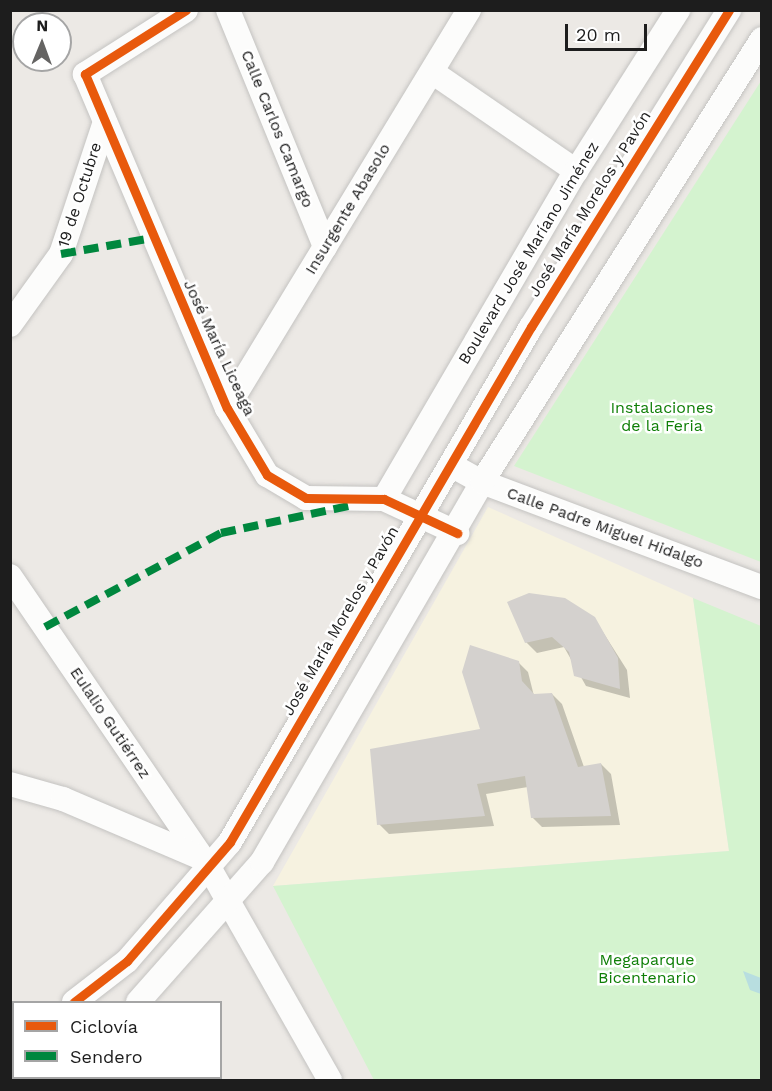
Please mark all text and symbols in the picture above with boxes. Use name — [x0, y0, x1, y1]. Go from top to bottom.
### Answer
north arrow — [12, 12, 72, 72]
scale bar — [568, 12, 650, 50]
text: N — [36, 16, 48, 35]
text: 20 m — [576, 24, 621, 45]
street label: Calle Carlos Camargo — [237, 48, 317, 210]
street label: José María Morelos y Pavón — [524, 107, 656, 301]
street label: Boulevard José Maríano Jiménez — [455, 138, 603, 368]
street label: 19 de Octubre — [54, 140, 106, 250]
street label: Insurgente Abasolo — [301, 140, 395, 278]
street label: José María Liceaga — [179, 277, 259, 419]
park label: Instalaciones de la Feria — [610, 398, 714, 436]
street label: Calle Padre Miguel Hidalgo — [504, 483, 706, 573]
street label: José María Morelos y Pavón — [279, 522, 403, 720]
street label: Eulalio Gutiérrez — [66, 664, 154, 782]
park label: Megaparque Bicentenario — [598, 950, 696, 988]
legend — [12, 1001, 222, 1079]
text: Ciclovía — [70, 1016, 138, 1037]
text: Sendero — [70, 1046, 143, 1067]

